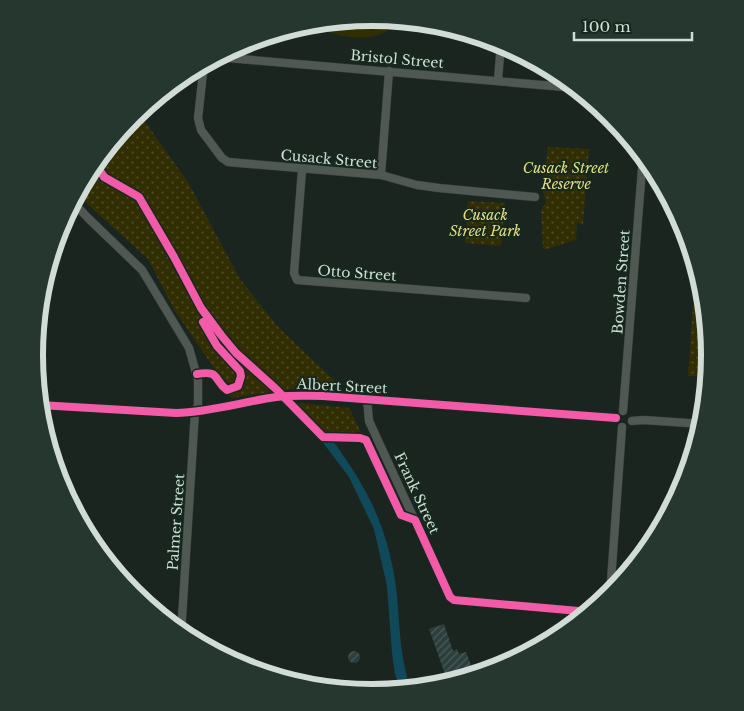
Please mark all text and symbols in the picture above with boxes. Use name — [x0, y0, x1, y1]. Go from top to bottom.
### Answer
scale bar — [574, 10, 692, 42]
text: 100 m — [582, 17, 631, 36]
street label: Bristol Street — [350, 46, 445, 72]
street label: Cusack Street — [280, 146, 379, 172]
park label: Cusack Street Reserve — [523, 159, 610, 193]
park label: Cusack Street Park — [449, 206, 521, 240]
street label: Bowden Street — [608, 229, 634, 335]
street label: Otto Street — [317, 261, 398, 285]
street label: Albert Street — [295, 375, 388, 397]
street label: Frank Street — [390, 449, 444, 537]
street label: Palmer Street — [164, 472, 188, 571]

